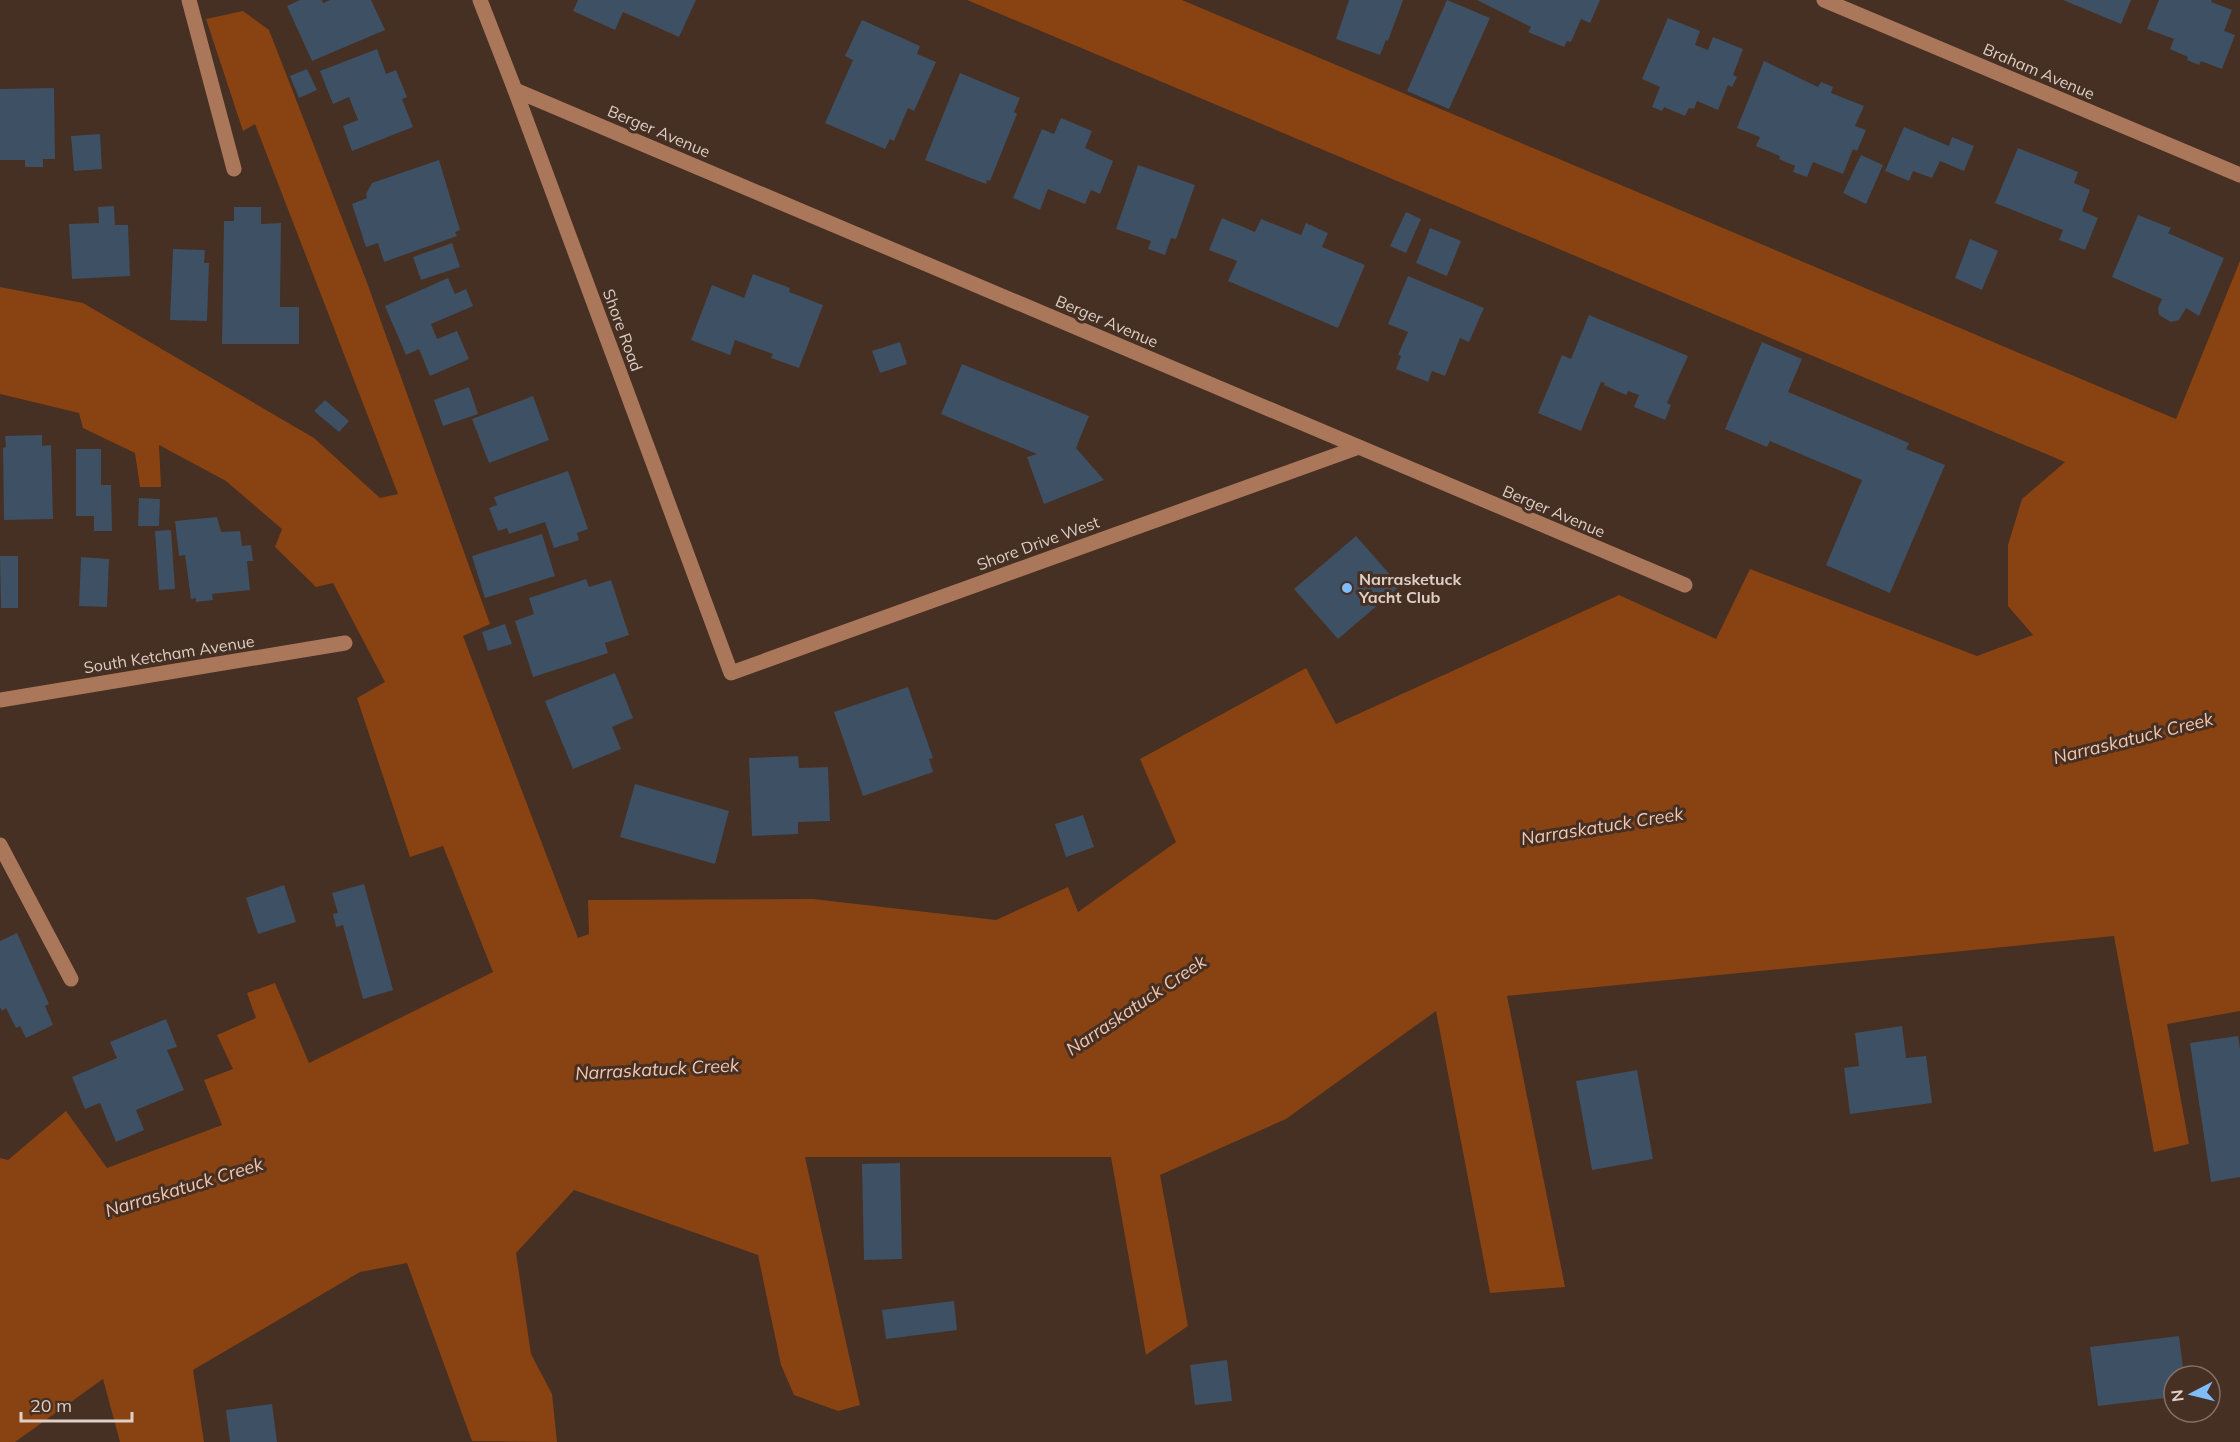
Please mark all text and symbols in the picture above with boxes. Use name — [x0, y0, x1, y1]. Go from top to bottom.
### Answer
street label: Braham Avenue — [1980, 39, 2098, 103]
street label: Berger Avenue — [605, 100, 713, 162]
street label: Shore Road — [599, 286, 647, 374]
street label: Berger Avenue — [1053, 290, 1161, 352]
street label: Berger Avenue — [1500, 480, 1608, 542]
street label: Shore Drive West — [974, 511, 1102, 574]
place label: Narrasketuck Yacht Club — [1358, 569, 1463, 607]
marker: Narrasketuck Yacht Club — [1340, 581, 1354, 595]
street label: South Ketcham Avenue — [82, 631, 256, 677]
water label: Narraskatuck Creek — [2051, 707, 2216, 769]
water label: Narraskatuck Creek — [1519, 802, 1686, 850]
water label: Narraskatuck Creek — [1062, 949, 1211, 1060]
water label: Narraskatuck Creek — [574, 1053, 740, 1085]
water label: Narraskatuck Creek — [102, 1152, 267, 1222]
north arrow — [2162, 1364, 2222, 1424]
scale bar — [21, 1385, 132, 1423]
text: N — [2166, 1389, 2188, 1403]
text: 20 m — [30, 1394, 72, 1417]

